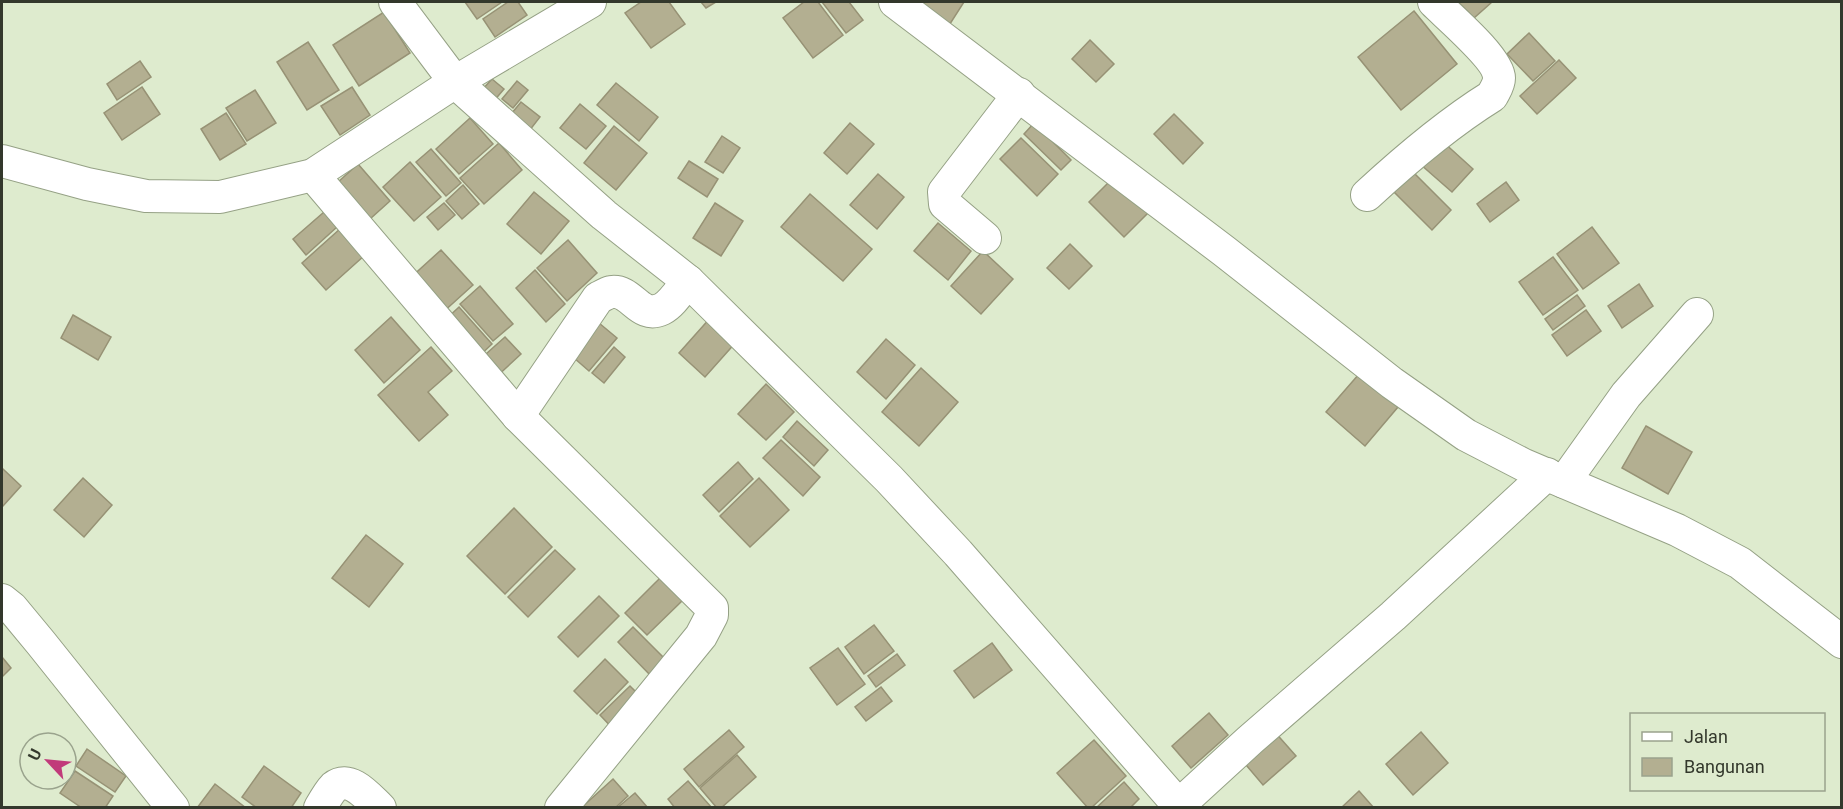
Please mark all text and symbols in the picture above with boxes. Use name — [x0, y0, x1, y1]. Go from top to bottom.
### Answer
legend — [1630, 713, 1825, 791]
text: Jalan — [1684, 726, 1728, 747]
north arrow — [18, 731, 78, 791]
text: U — [24, 746, 46, 764]
text: Bangunan — [1684, 756, 1765, 777]

